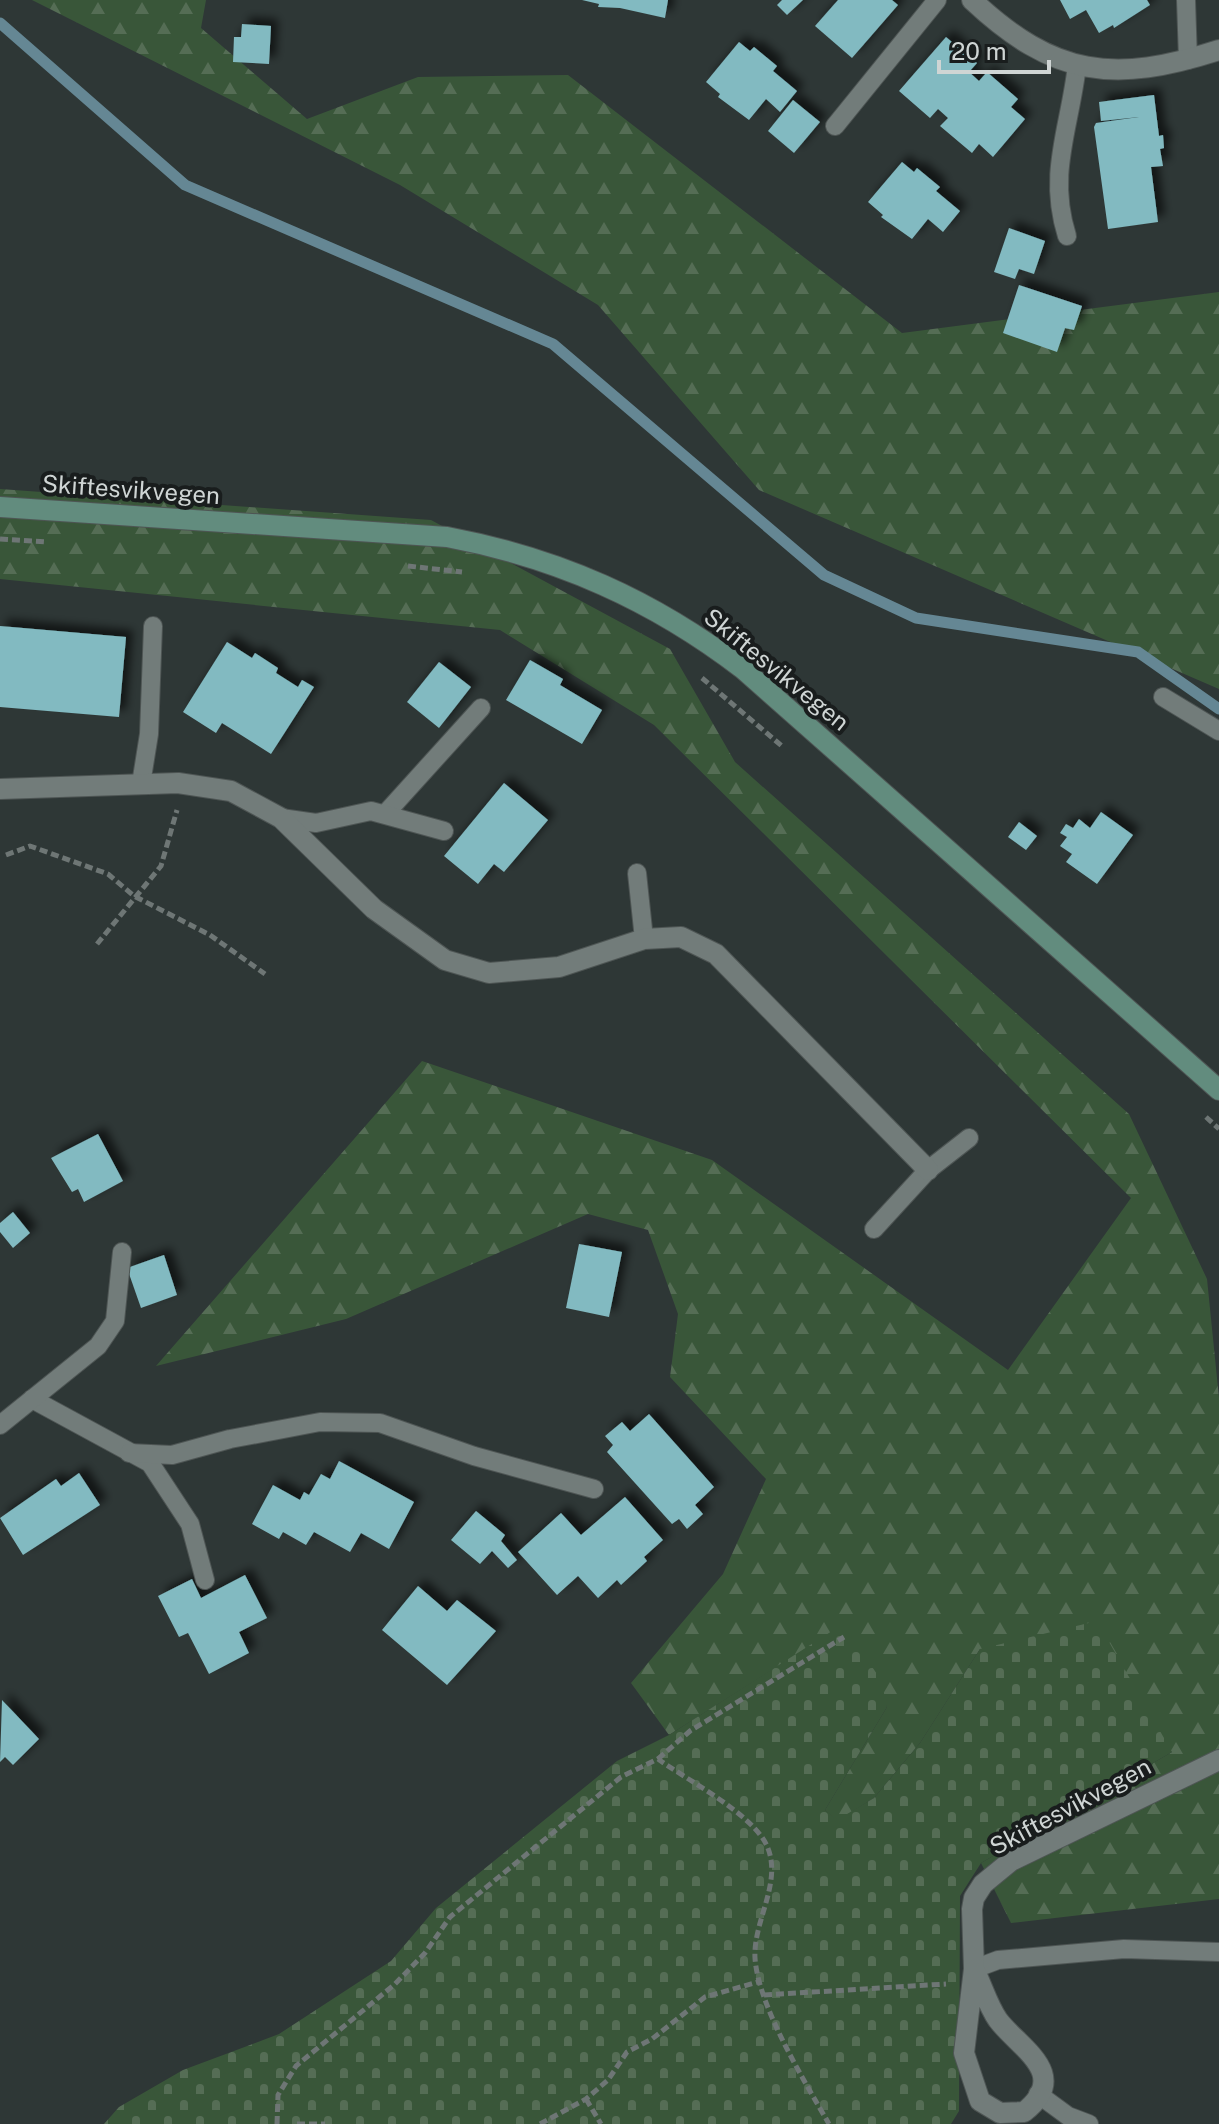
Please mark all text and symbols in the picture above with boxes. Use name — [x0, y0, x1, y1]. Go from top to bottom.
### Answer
scale bar — [939, 24, 1049, 74]
text: 20 m — [951, 37, 1007, 65]
street label: Skiftesvikvegen — [41, 469, 221, 509]
street label: Skiftesvikvegen — [699, 602, 855, 736]
street label: Skiftesvikvegen — [985, 1752, 1155, 1860]

